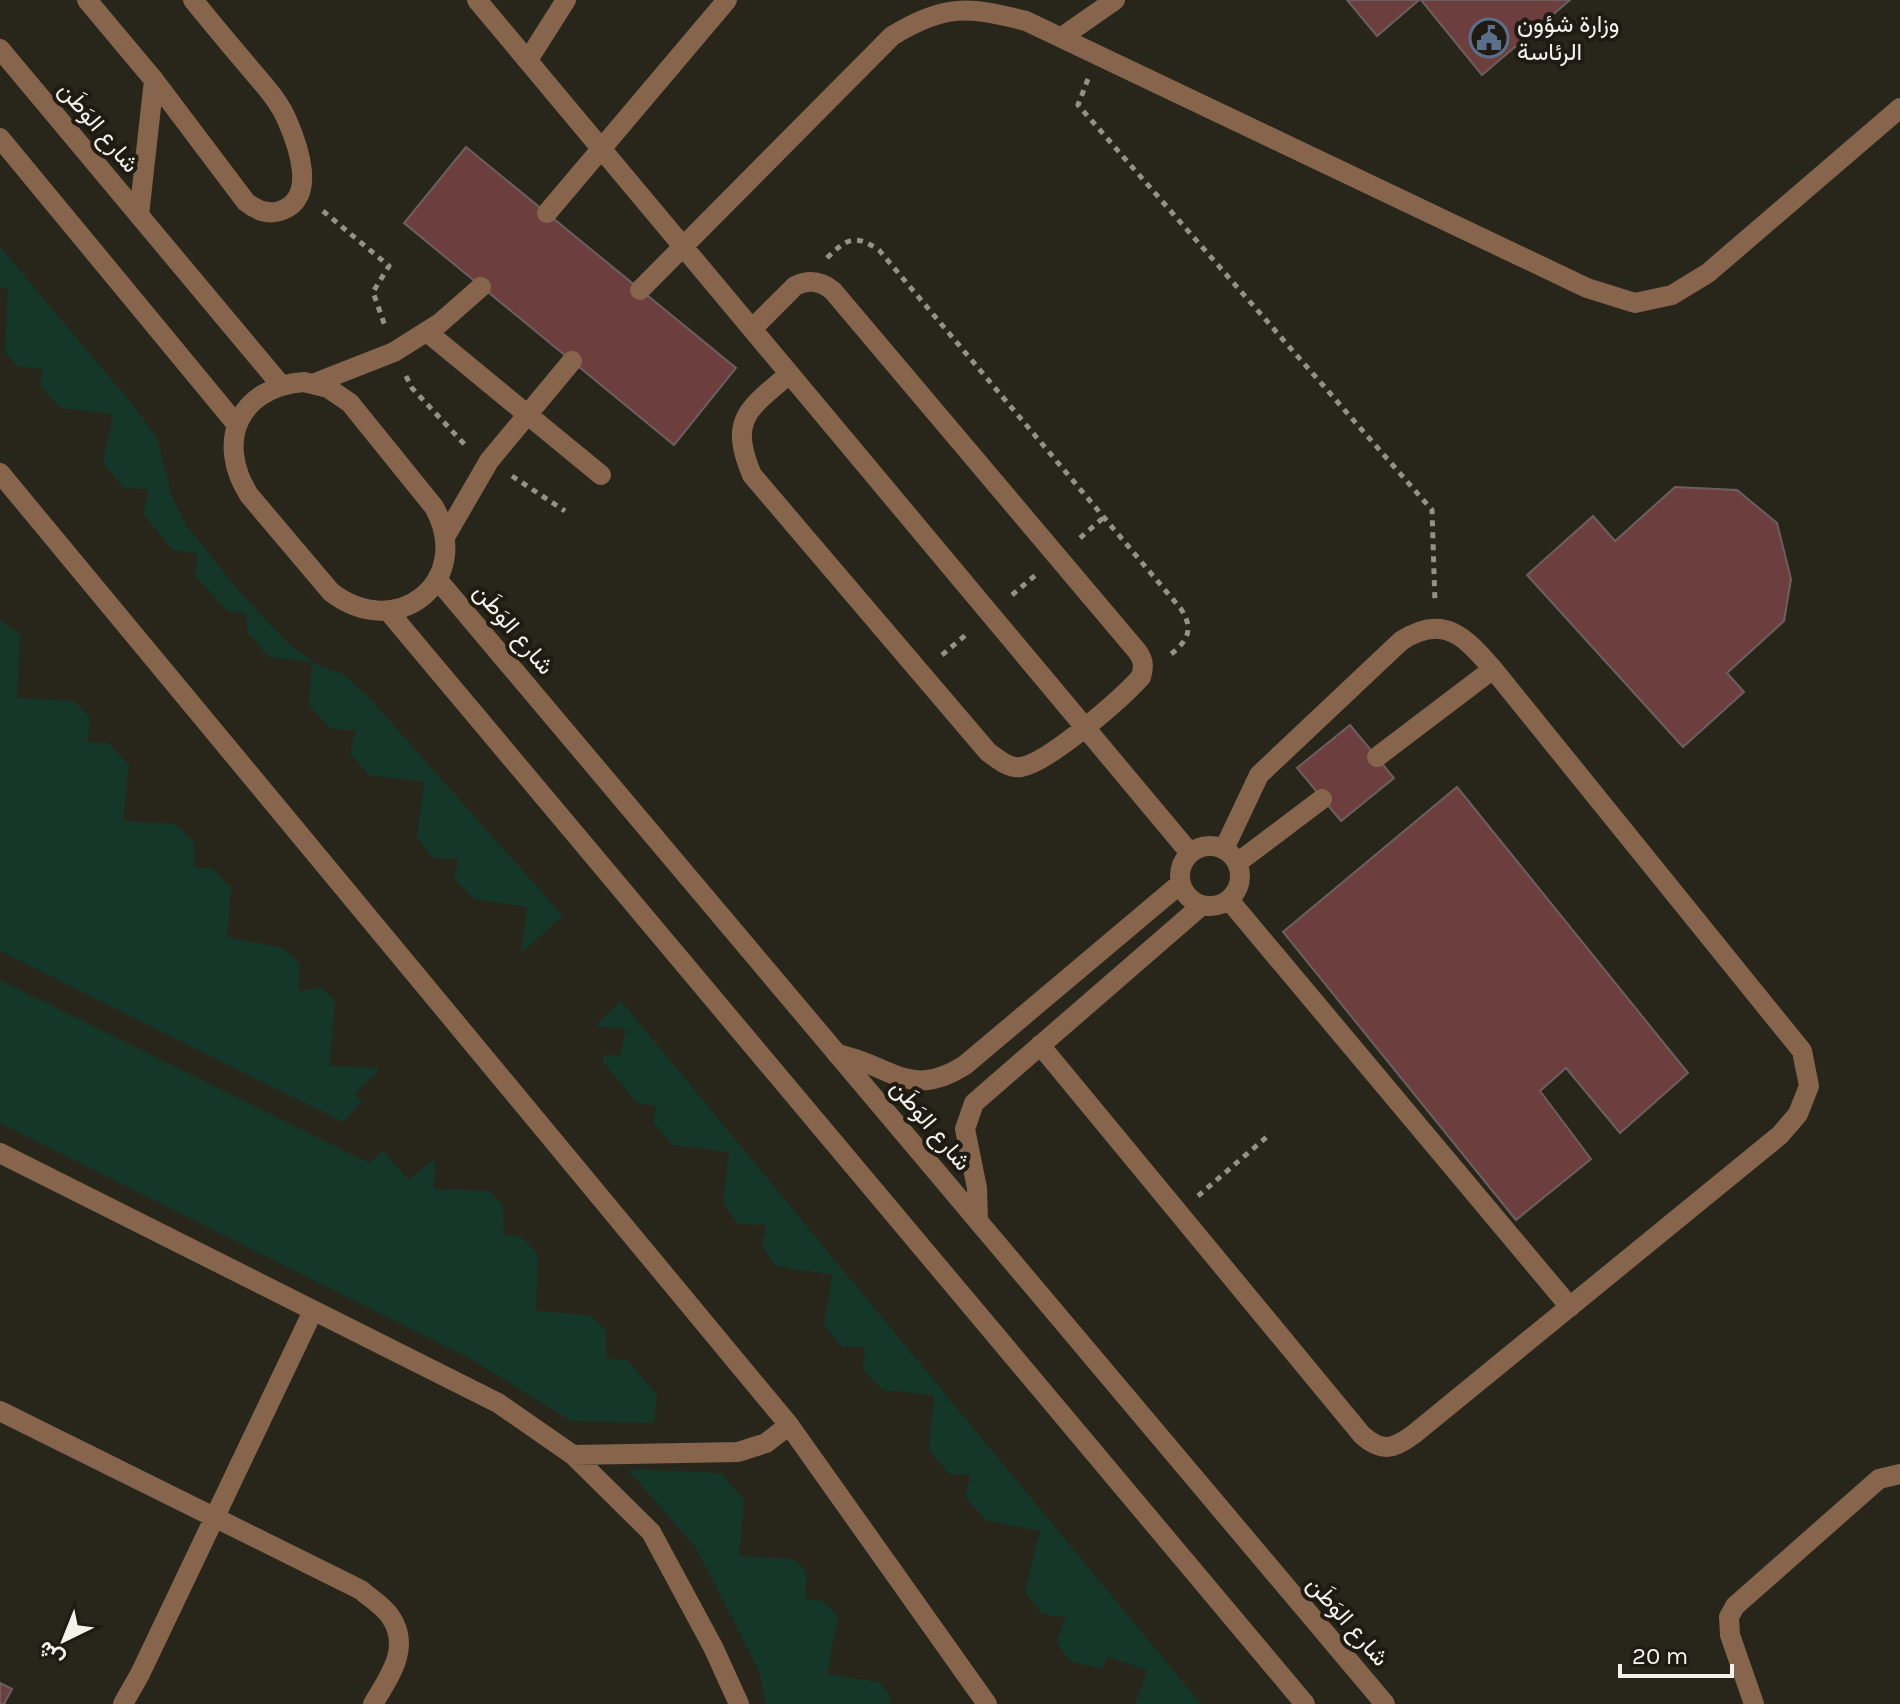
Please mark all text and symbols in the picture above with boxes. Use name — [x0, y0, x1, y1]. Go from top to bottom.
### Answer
place label: وزارة شؤون الرئاسة — [1517, 10, 1620, 67]
public building icon: وزارة شؤون الرئاسة — [1468, 17, 1510, 59]
street label: شارع الوَطَن — [51, 76, 145, 179]
street label: شارع الوَطَن — [466, 578, 560, 681]
street label: شارع الوَطَن — [883, 1074, 977, 1177]
street label: شارع الوَطَن — [1300, 1570, 1395, 1673]
north arrow — [24, 1600, 104, 1680]
scale bar — [1620, 1628, 1732, 1678]
text: ش — [33, 1635, 70, 1672]
text: 20 m — [1632, 1642, 1688, 1670]

